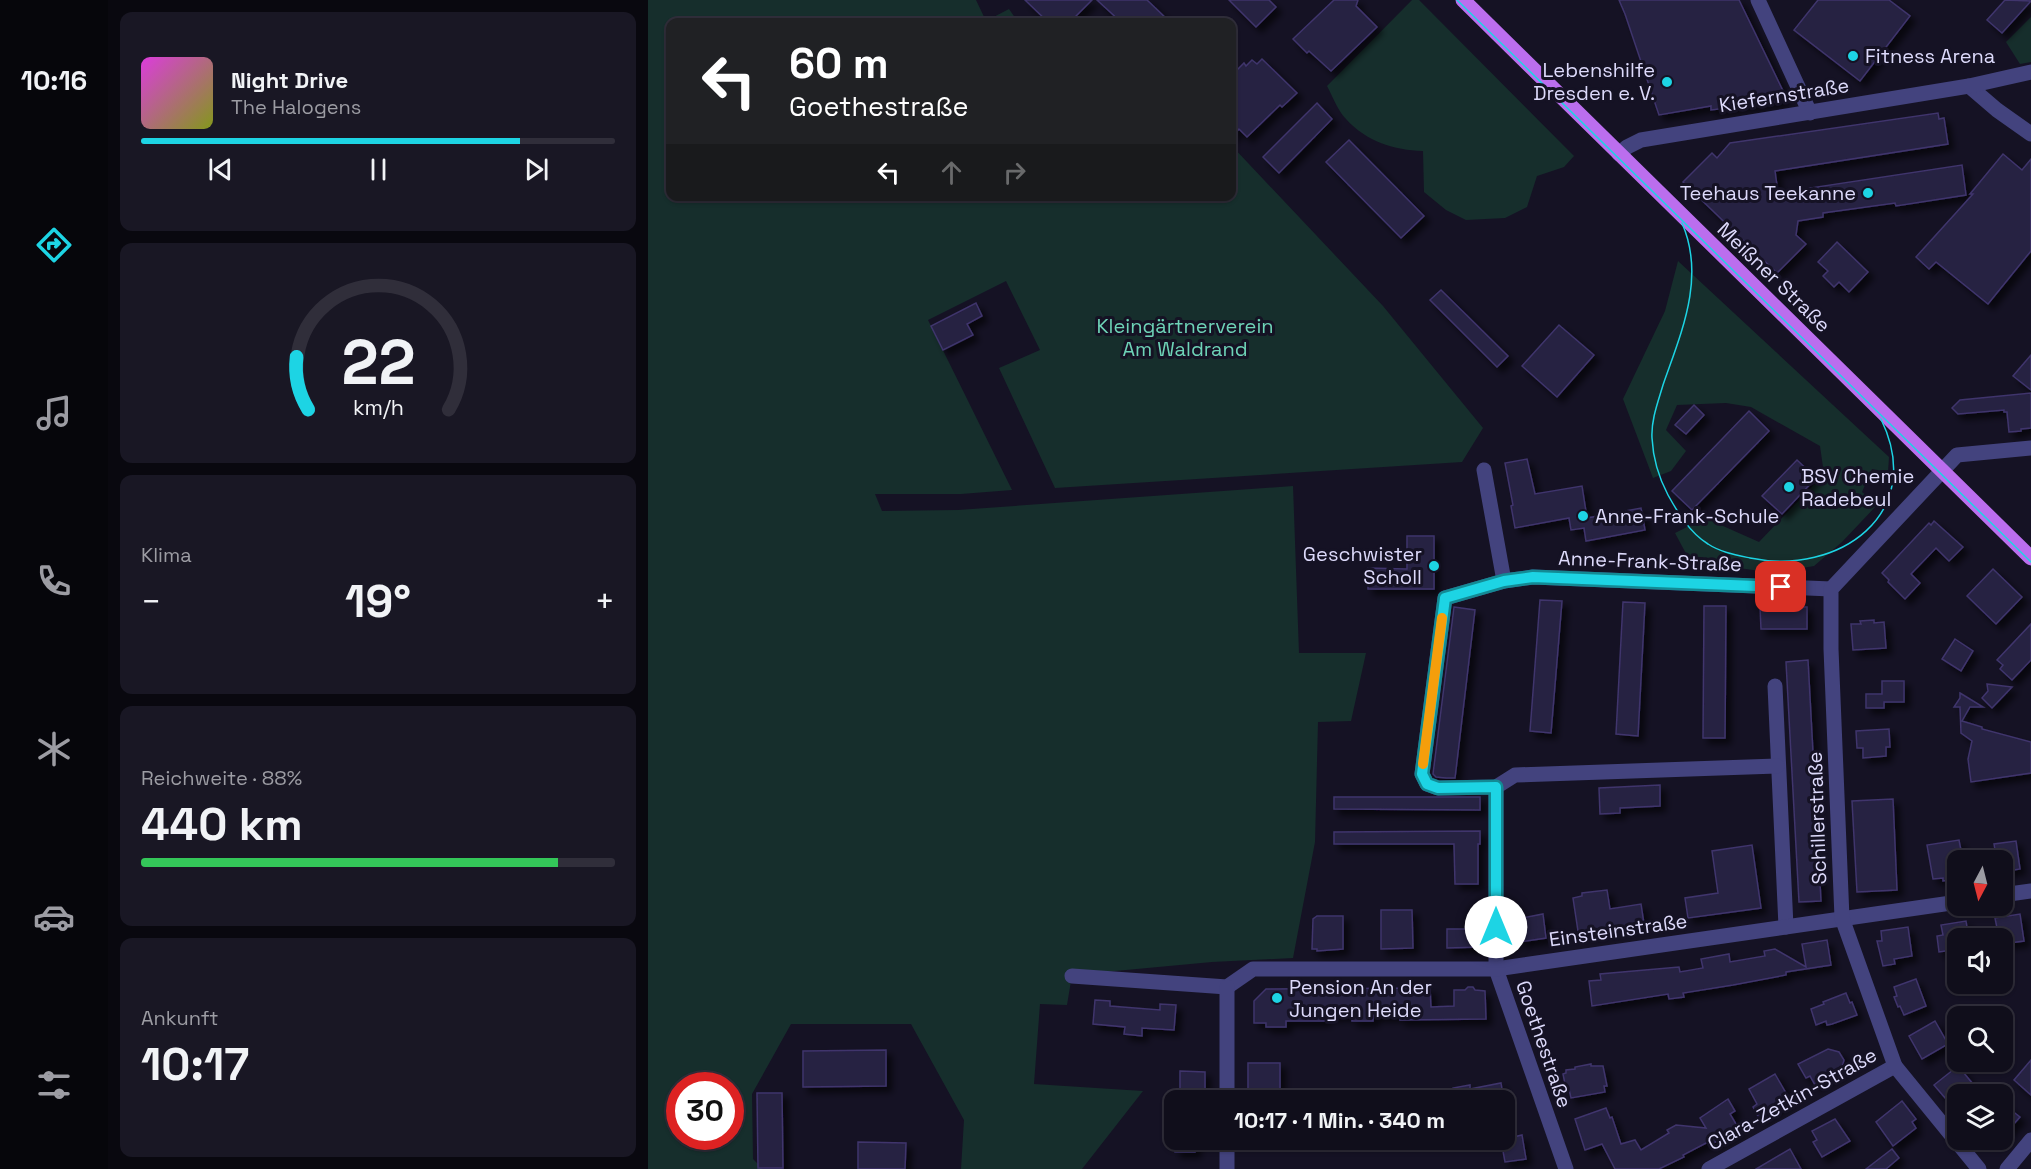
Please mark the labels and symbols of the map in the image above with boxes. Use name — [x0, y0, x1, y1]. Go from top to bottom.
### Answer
place label: Fitness Arena — [1865, 43, 1995, 69]
marker: Fitness Arena — [1846, 49, 1860, 63]
place label: Lebenshilfe Dresden e. V. — [1533, 57, 1655, 106]
street label: Kiefernstraße — [1717, 72, 1851, 118]
marker: Lebenshilfe Dresden e. V. — [1660, 75, 1674, 89]
place label: Teehaus Teekanne — [1680, 180, 1856, 206]
marker: Teehaus Teekanne — [1861, 186, 1875, 200]
street label: Meißner Straße — [1712, 216, 1836, 338]
park label: Kleingärtnerverein Am Waldrand — [1096, 313, 1274, 362]
place label: BSV Chemie Radebeul — [1801, 463, 1914, 512]
marker: BSV Chemie Radebeul — [1782, 480, 1796, 494]
place label: Anne-Frank-Schule — [1595, 503, 1779, 529]
marker: Anne-Frank-Schule — [1576, 509, 1590, 523]
place label: Geschwister Scholl — [1303, 541, 1422, 590]
street label: Anne-Frank-Straße — [1558, 545, 1742, 577]
marker: Geschwister Scholl — [1427, 559, 1441, 573]
pin — [1755, 561, 1806, 612]
street label: Schillerstraße — [1802, 751, 1832, 885]
north arrow — [1947, 850, 2013, 916]
position arrow — [1464, 895, 1528, 959]
street label: Einsteinstraße — [1547, 907, 1689, 953]
place label: Pension An der Jungen Heide — [1289, 974, 1432, 1023]
street label: Goethestraße — [1510, 977, 1578, 1111]
marker: Pension An der Jungen Heide — [1270, 991, 1284, 1005]
street label: Clara-Zetkin-Straße — [1703, 1042, 1881, 1156]
speed limit sign: 30 — [666, 1072, 744, 1150]

